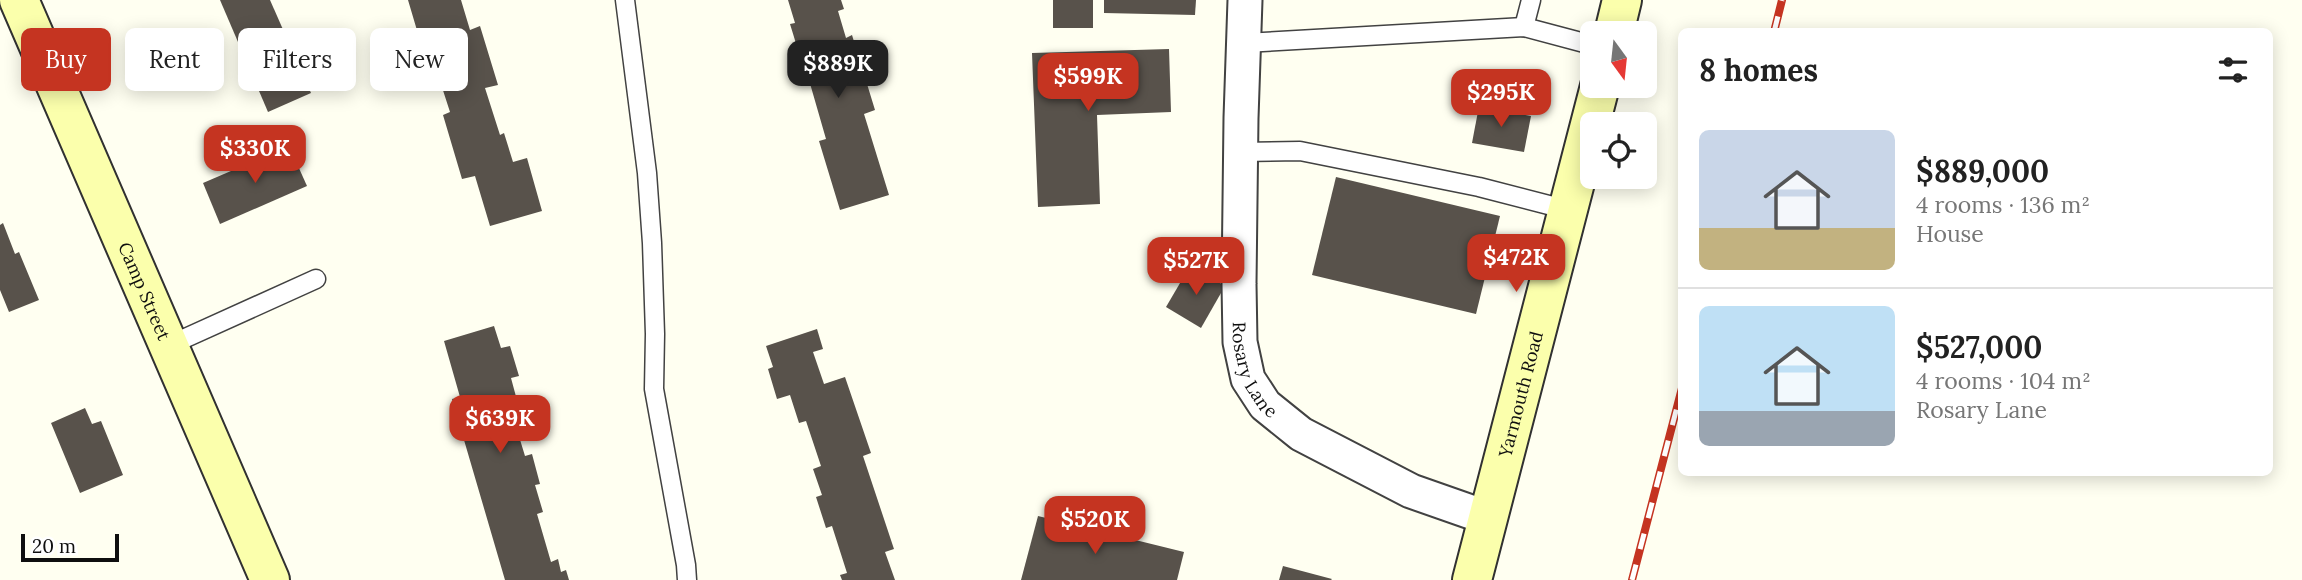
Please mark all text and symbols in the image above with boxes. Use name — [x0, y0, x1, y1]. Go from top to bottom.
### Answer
north arrow — [1580, 21, 1657, 98]
map controls — [1580, 21, 1657, 189]
chip: Buy — [21, 28, 111, 91]
chip: Rent — [125, 28, 224, 91]
chip: Filters — [238, 28, 356, 91]
chip: New — [370, 28, 468, 91]
pin: $889K — [789, 41, 887, 100]
text: $889K — [803, 48, 873, 77]
text: 8 homes — [1699, 51, 1818, 89]
icon: filters — [2214, 51, 2252, 89]
pin: $599K — [1039, 54, 1137, 113]
text: $599K — [1054, 61, 1122, 90]
pin: $295K — [1452, 69, 1550, 129]
text: $295K — [1467, 77, 1535, 106]
button: locate — [1580, 112, 1657, 189]
pin: $330K — [206, 125, 304, 185]
text: $330K — [220, 133, 290, 162]
text: $889,000 — [1916, 152, 2049, 190]
icon: home — [1755, 158, 1839, 242]
text: 4 rooms · 136 m² — [1916, 190, 2090, 219]
text: House — [1916, 219, 1984, 248]
pin: $472K — [1467, 234, 1565, 294]
street label: Camp Street — [114, 238, 176, 343]
pin: $527K — [1147, 238, 1245, 297]
text: $472K — [1483, 242, 1549, 271]
text: $527K — [1163, 245, 1229, 274]
street label: Rosary Lane — [1228, 321, 1283, 422]
street label: Yarmouth Road — [1493, 328, 1548, 461]
text: $527,000 — [1916, 328, 2042, 366]
icon: home — [1755, 334, 1839, 418]
text: 4 rooms · 104 m² — [1916, 366, 2091, 395]
text: Rosary Lane — [1916, 395, 2047, 424]
pin: $639K — [451, 396, 549, 455]
text: $639K — [465, 403, 535, 432]
pin: $520K — [1046, 496, 1144, 556]
text: $520K — [1060, 504, 1130, 533]
scale bar — [21, 531, 119, 563]
text: 20 m — [32, 534, 76, 558]

